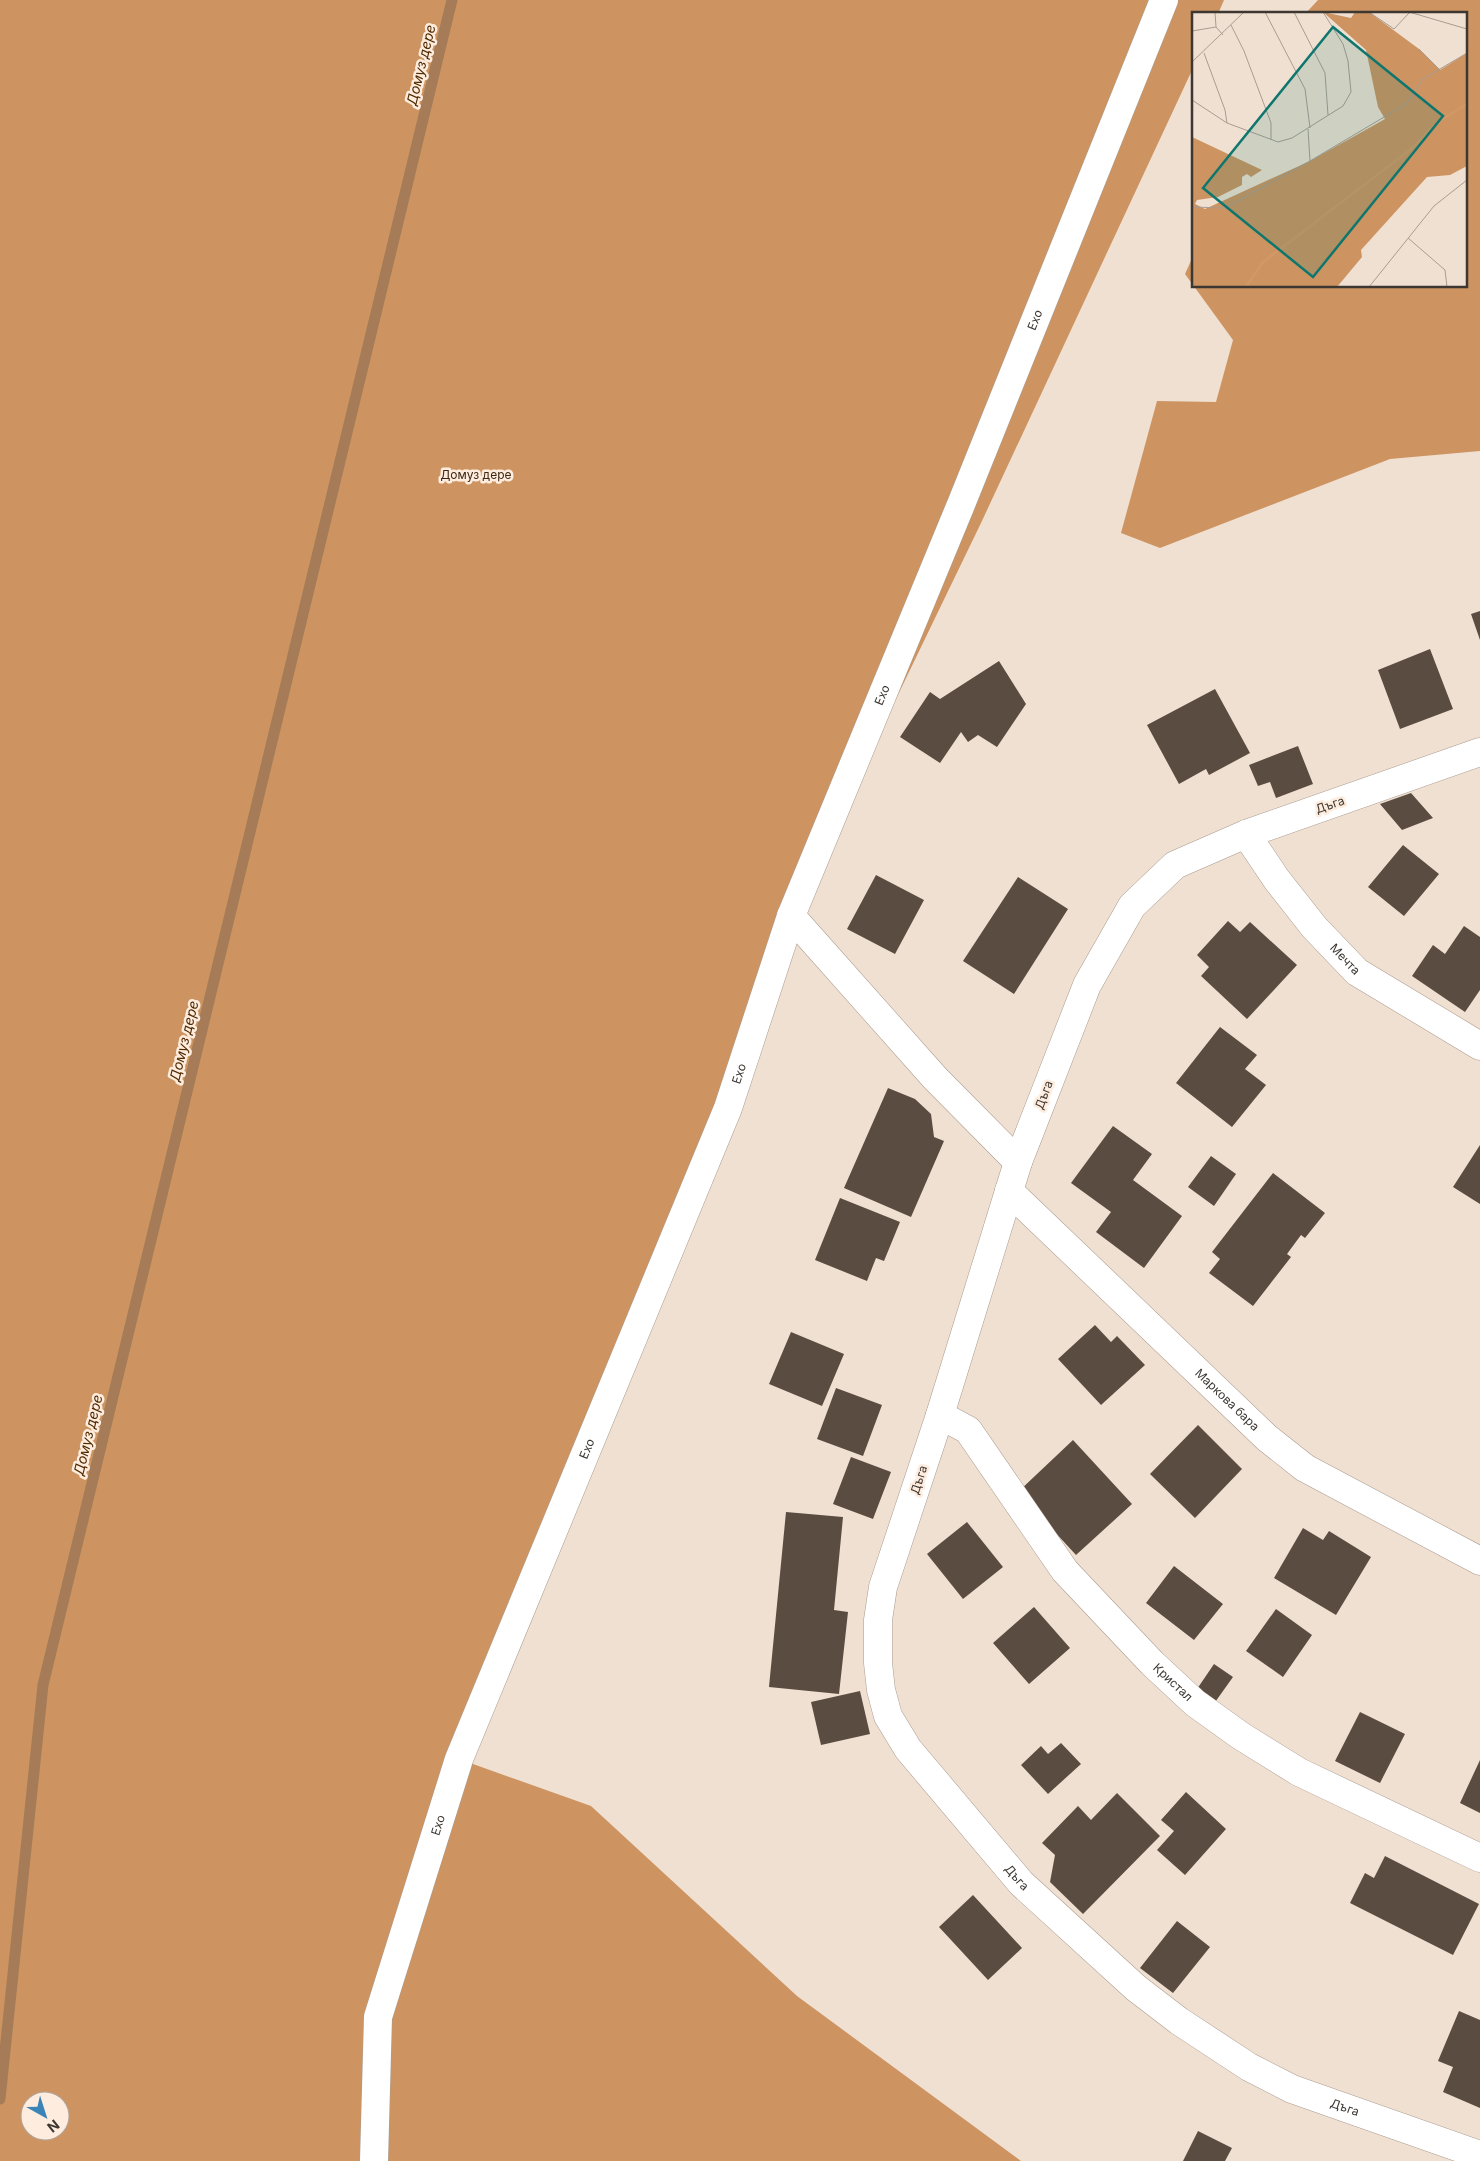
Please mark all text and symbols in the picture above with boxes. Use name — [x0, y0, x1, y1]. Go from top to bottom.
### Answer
inset map — [1192, 12, 1468, 288]
water label: Домуз дере — [402, 23, 439, 108]
street label: Ехо — [1024, 307, 1046, 332]
park label: Домуз дере — [441, 467, 511, 482]
street label: Ехо — [871, 682, 893, 707]
street label: Дъга — [1313, 793, 1346, 816]
street label: Мечта — [1327, 940, 1364, 978]
water label: Домуз дере — [165, 999, 202, 1084]
street label: Ехо — [728, 1061, 749, 1086]
street label: Дъга — [1031, 1078, 1056, 1111]
street label: Маркова бара — [1192, 1365, 1263, 1434]
water label: Домуз дере — [69, 1393, 106, 1478]
street label: Ехо — [576, 1436, 598, 1461]
street label: Дъга — [907, 1463, 930, 1496]
street label: Кристал — [1150, 1660, 1196, 1704]
street label: Ехо — [427, 1813, 448, 1837]
street label: Дъга — [1002, 1861, 1032, 1893]
north arrow — [20, 2091, 70, 2141]
street label: Дъга — [1329, 2095, 1361, 2119]
text: N — [44, 2117, 63, 2136]

